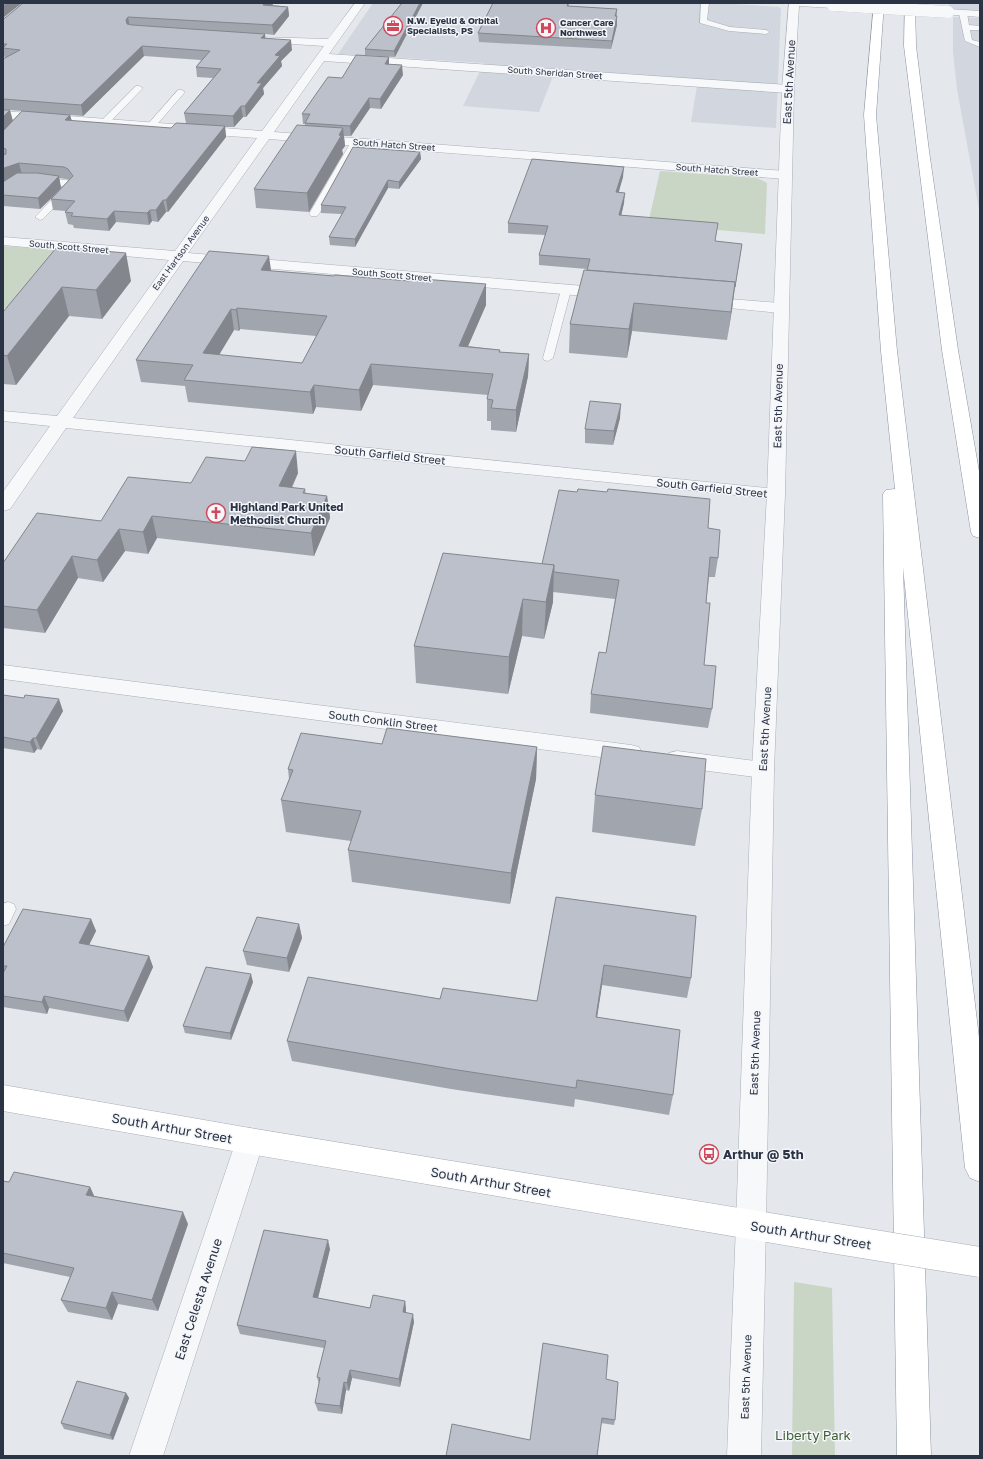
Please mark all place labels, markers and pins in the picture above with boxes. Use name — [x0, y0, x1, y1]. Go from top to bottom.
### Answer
office icon: N.W. Eyelid & Orbital Specialists, PS — [382, 15, 404, 37]
place label: N.W. Eyelid & Orbital Specialists, PS — [407, 15, 498, 36]
hospital icon: Cancer Care Northwest — [535, 17, 557, 39]
place label: Cancer Care Northwest — [560, 17, 614, 38]
place label: Highland Park United Methodist Church — [230, 500, 344, 526]
church icon: Highland Park United Methodist Church — [205, 502, 227, 524]
bus stop icon: Arthur @ 5th — [698, 1143, 720, 1165]
place label: Arthur @ 5th — [723, 1146, 804, 1162]

